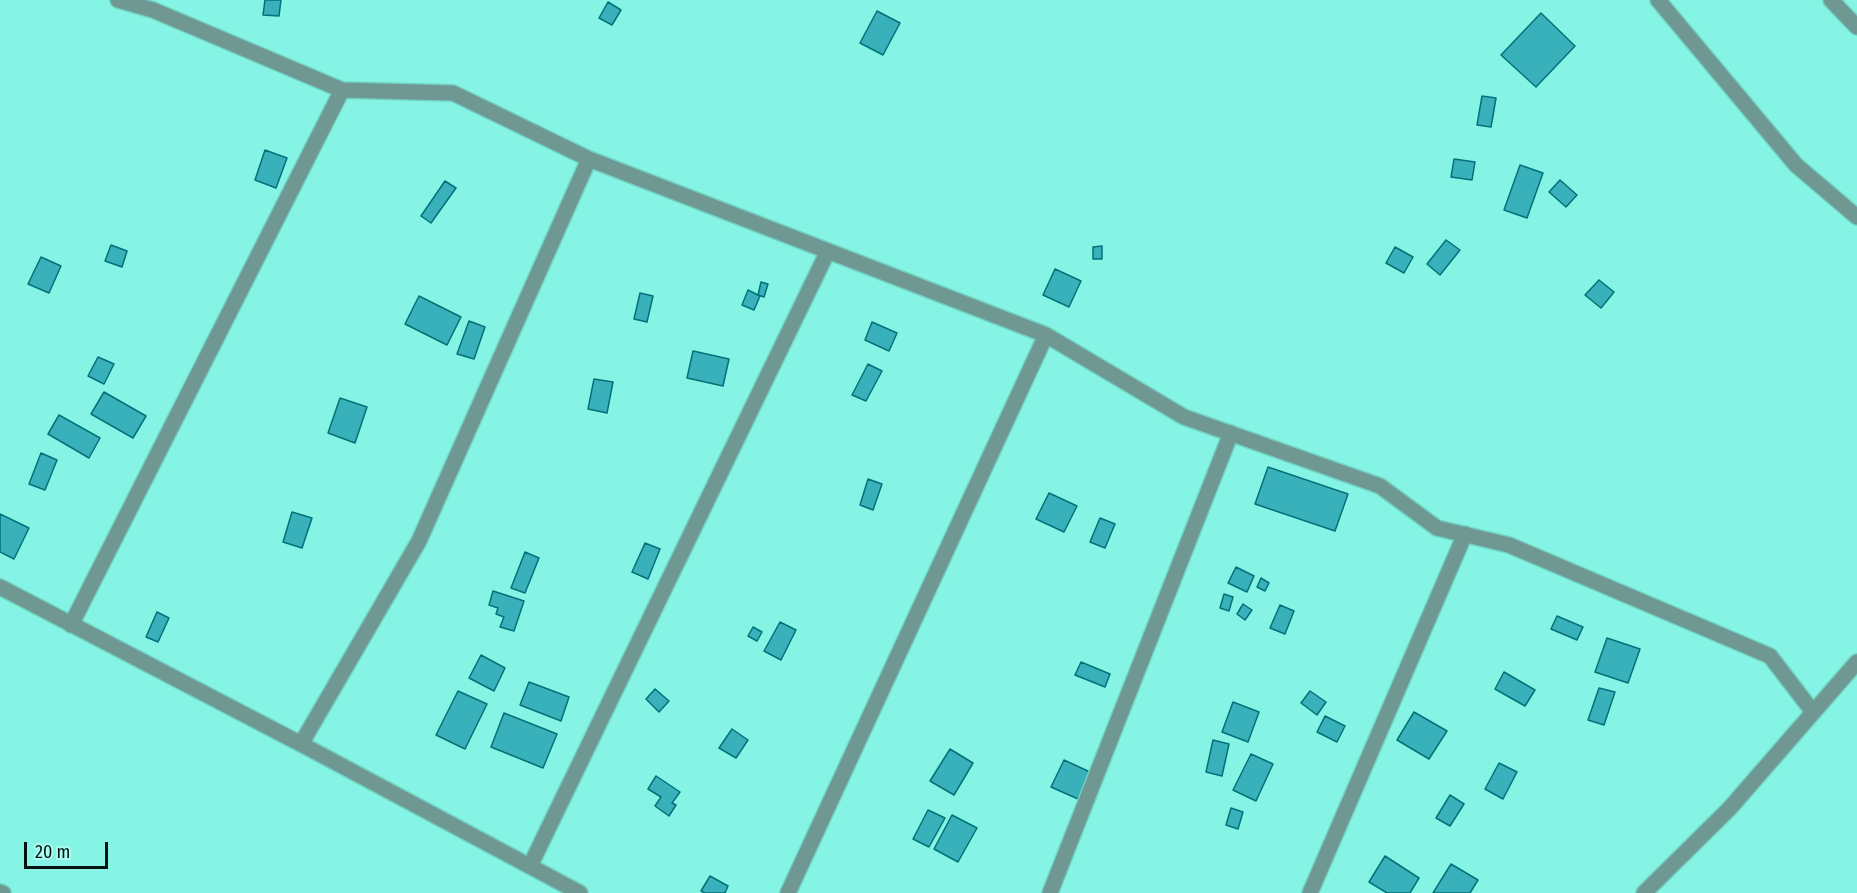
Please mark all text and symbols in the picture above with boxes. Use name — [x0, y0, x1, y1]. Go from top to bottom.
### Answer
scale bar — [27, 830, 111, 868]
text: 20 m — [35, 841, 70, 863]

